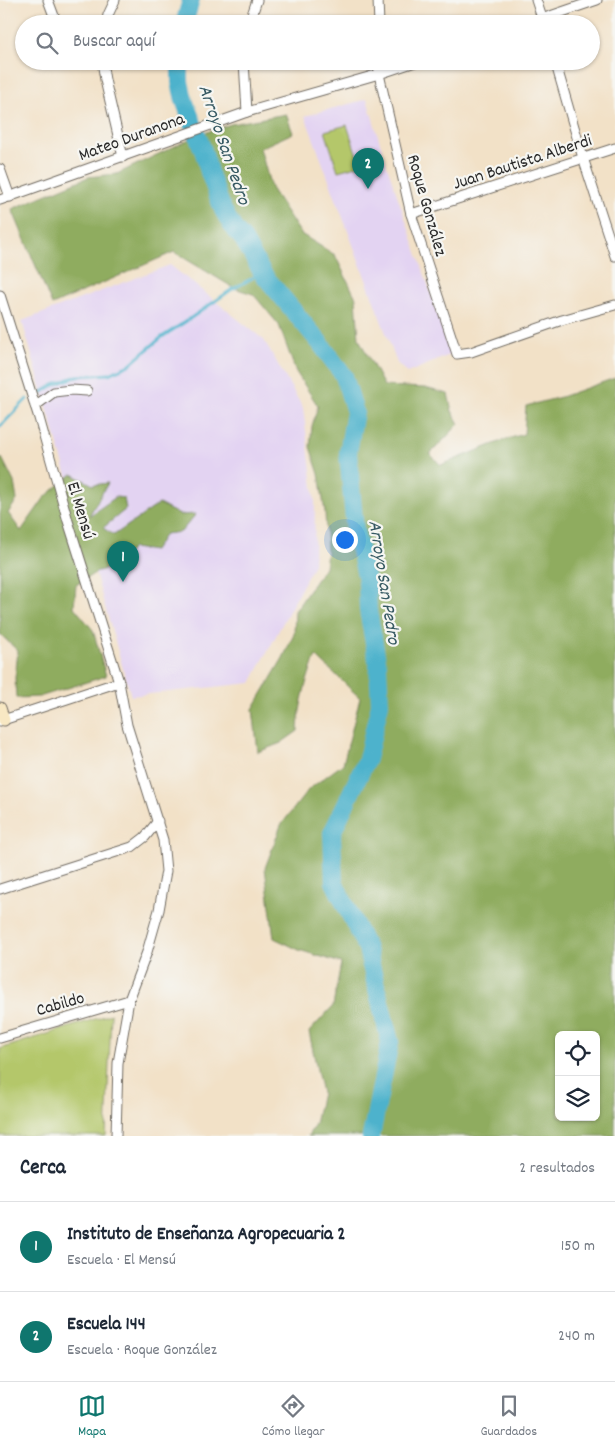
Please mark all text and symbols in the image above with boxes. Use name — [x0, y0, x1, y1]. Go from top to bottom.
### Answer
search box — [15, 15, 600, 70]
icon: search — [33, 29, 61, 57]
text: Buscar aquí — [73, 29, 155, 56]
water label: Arroyo San Pedro — [190, 82, 256, 210]
street label: Mateo Duranona — [75, 107, 189, 169]
street label: Juan Bautista Alberdi — [450, 129, 596, 198]
pin: 2 — [352, 148, 384, 189]
street label: Roque González — [399, 152, 452, 260]
street label: El Mensú — [59, 479, 100, 542]
water label: Arroyo San Pedro — [359, 519, 406, 648]
your location — [332, 527, 358, 553]
pin: 1 — [107, 541, 139, 582]
street label: Cabildo — [34, 987, 88, 1024]
map controls — [555, 1031, 600, 1121]
button: locate — [555, 1031, 600, 1076]
button: layers — [555, 1076, 600, 1121]
text: Cerca — [20, 1154, 66, 1184]
text: 2 resultados — [519, 1157, 595, 1180]
text: Instituto de Enseñanza Agropecuaria 2 — [67, 1222, 346, 1249]
text: 1 — [34, 1235, 38, 1258]
text: 150 m — [561, 1235, 595, 1258]
text: Escuela · El Mensú — [67, 1249, 176, 1272]
text: Escuela 144 — [67, 1312, 146, 1339]
text: 2 — [33, 1325, 40, 1348]
text: 240 m — [558, 1325, 595, 1348]
text: Escuela · Roque González — [67, 1339, 217, 1362]
tab: Mapa — [78, 1392, 106, 1442]
tab: Cómo llegar — [262, 1392, 325, 1442]
tab: Guardados — [480, 1392, 537, 1442]

